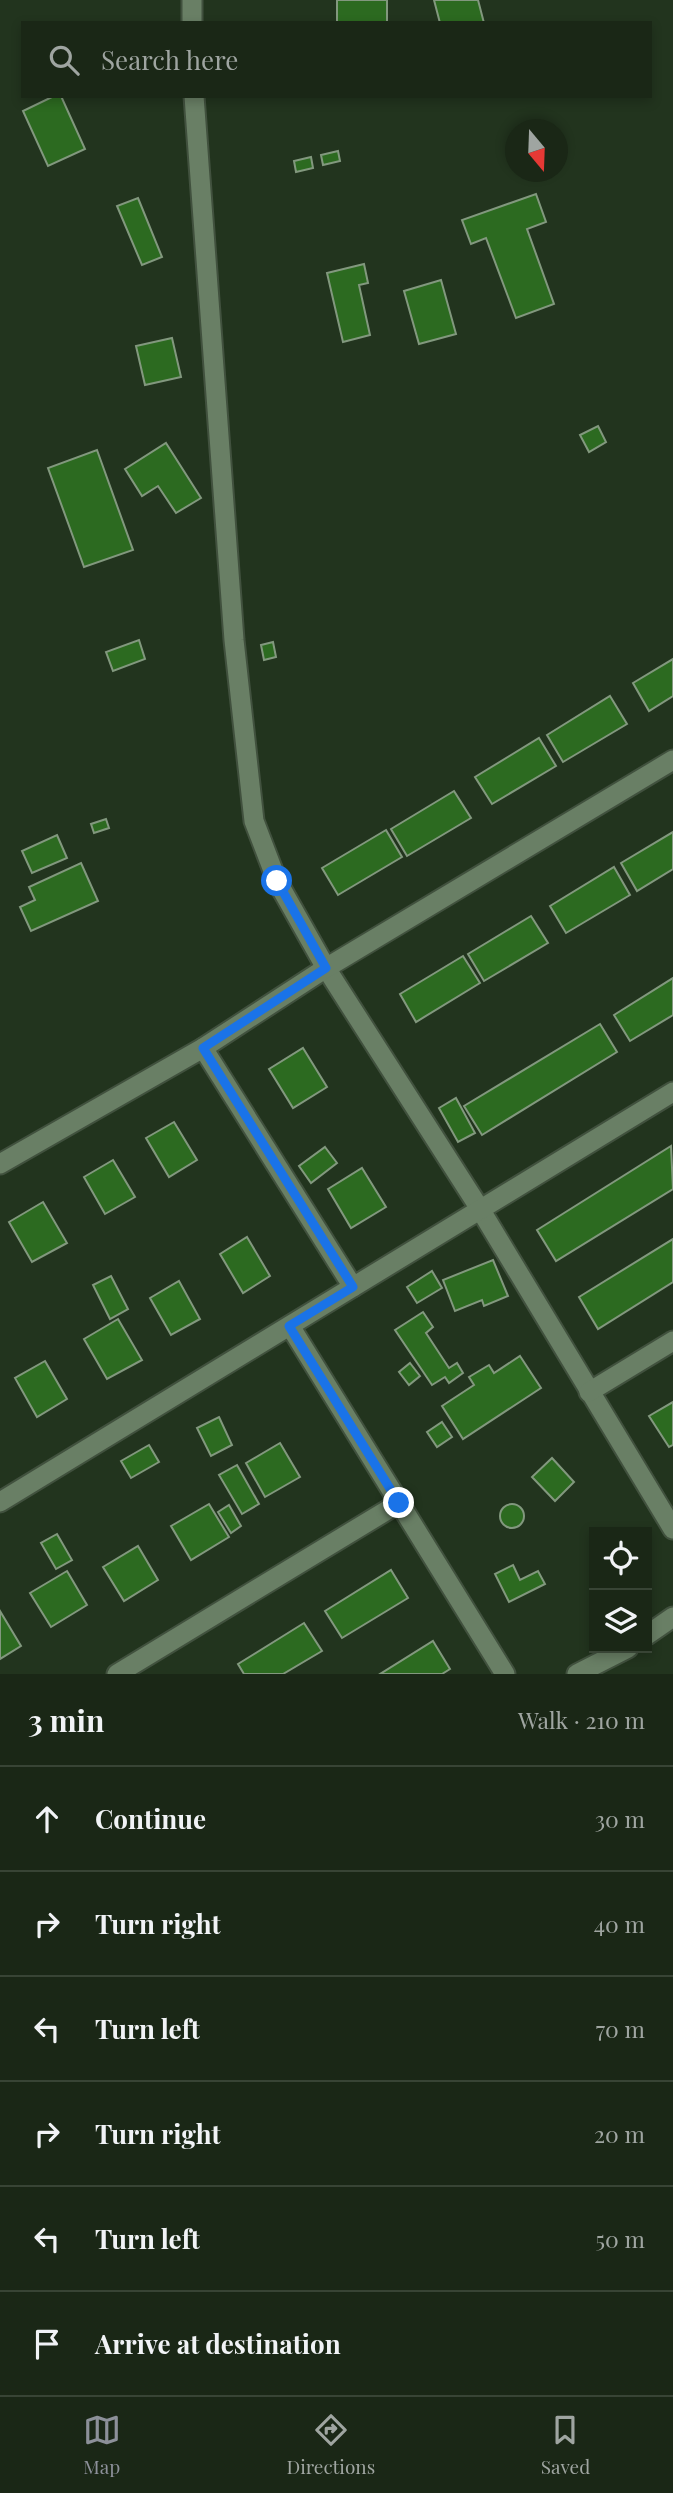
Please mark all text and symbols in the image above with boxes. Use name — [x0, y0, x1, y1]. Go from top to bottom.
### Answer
search box — [21, 21, 652, 98]
icon: search — [45, 41, 83, 79]
text: Search here — [101, 42, 238, 77]
north arrow — [505, 119, 568, 182]
route start — [261, 865, 292, 896]
route end — [383, 1487, 414, 1518]
map controls — [589, 1527, 652, 1653]
button: locate — [589, 1527, 652, 1590]
button: layers — [589, 1590, 652, 1653]
text: 3 min — [28, 1700, 104, 1740]
text: Walk · 210 m — [518, 1704, 645, 1735]
icon: ahead — [28, 1800, 66, 1838]
text: Continue — [95, 1801, 206, 1836]
text: 30 m — [595, 1803, 645, 1834]
icon: right — [28, 1905, 66, 1943]
text: Turn right — [95, 1906, 221, 1941]
text: 40 m — [594, 1908, 645, 1939]
icon: left — [28, 2010, 66, 2048]
text: Turn left — [95, 2011, 200, 2046]
text: 70 m — [596, 2013, 645, 2044]
icon: right — [28, 2115, 66, 2153]
text: Turn right — [95, 2116, 221, 2151]
text: 20 m — [594, 2118, 645, 2149]
icon: left — [28, 2220, 66, 2258]
text: Turn left — [95, 2221, 200, 2256]
text: 50 m — [596, 2223, 645, 2254]
icon: arrive — [28, 2325, 66, 2363]
text: Arrive at destination — [95, 2326, 341, 2361]
tab: Map — [83, 2411, 121, 2479]
tab: Directions — [286, 2411, 375, 2479]
tab: Saved — [541, 2411, 590, 2479]

